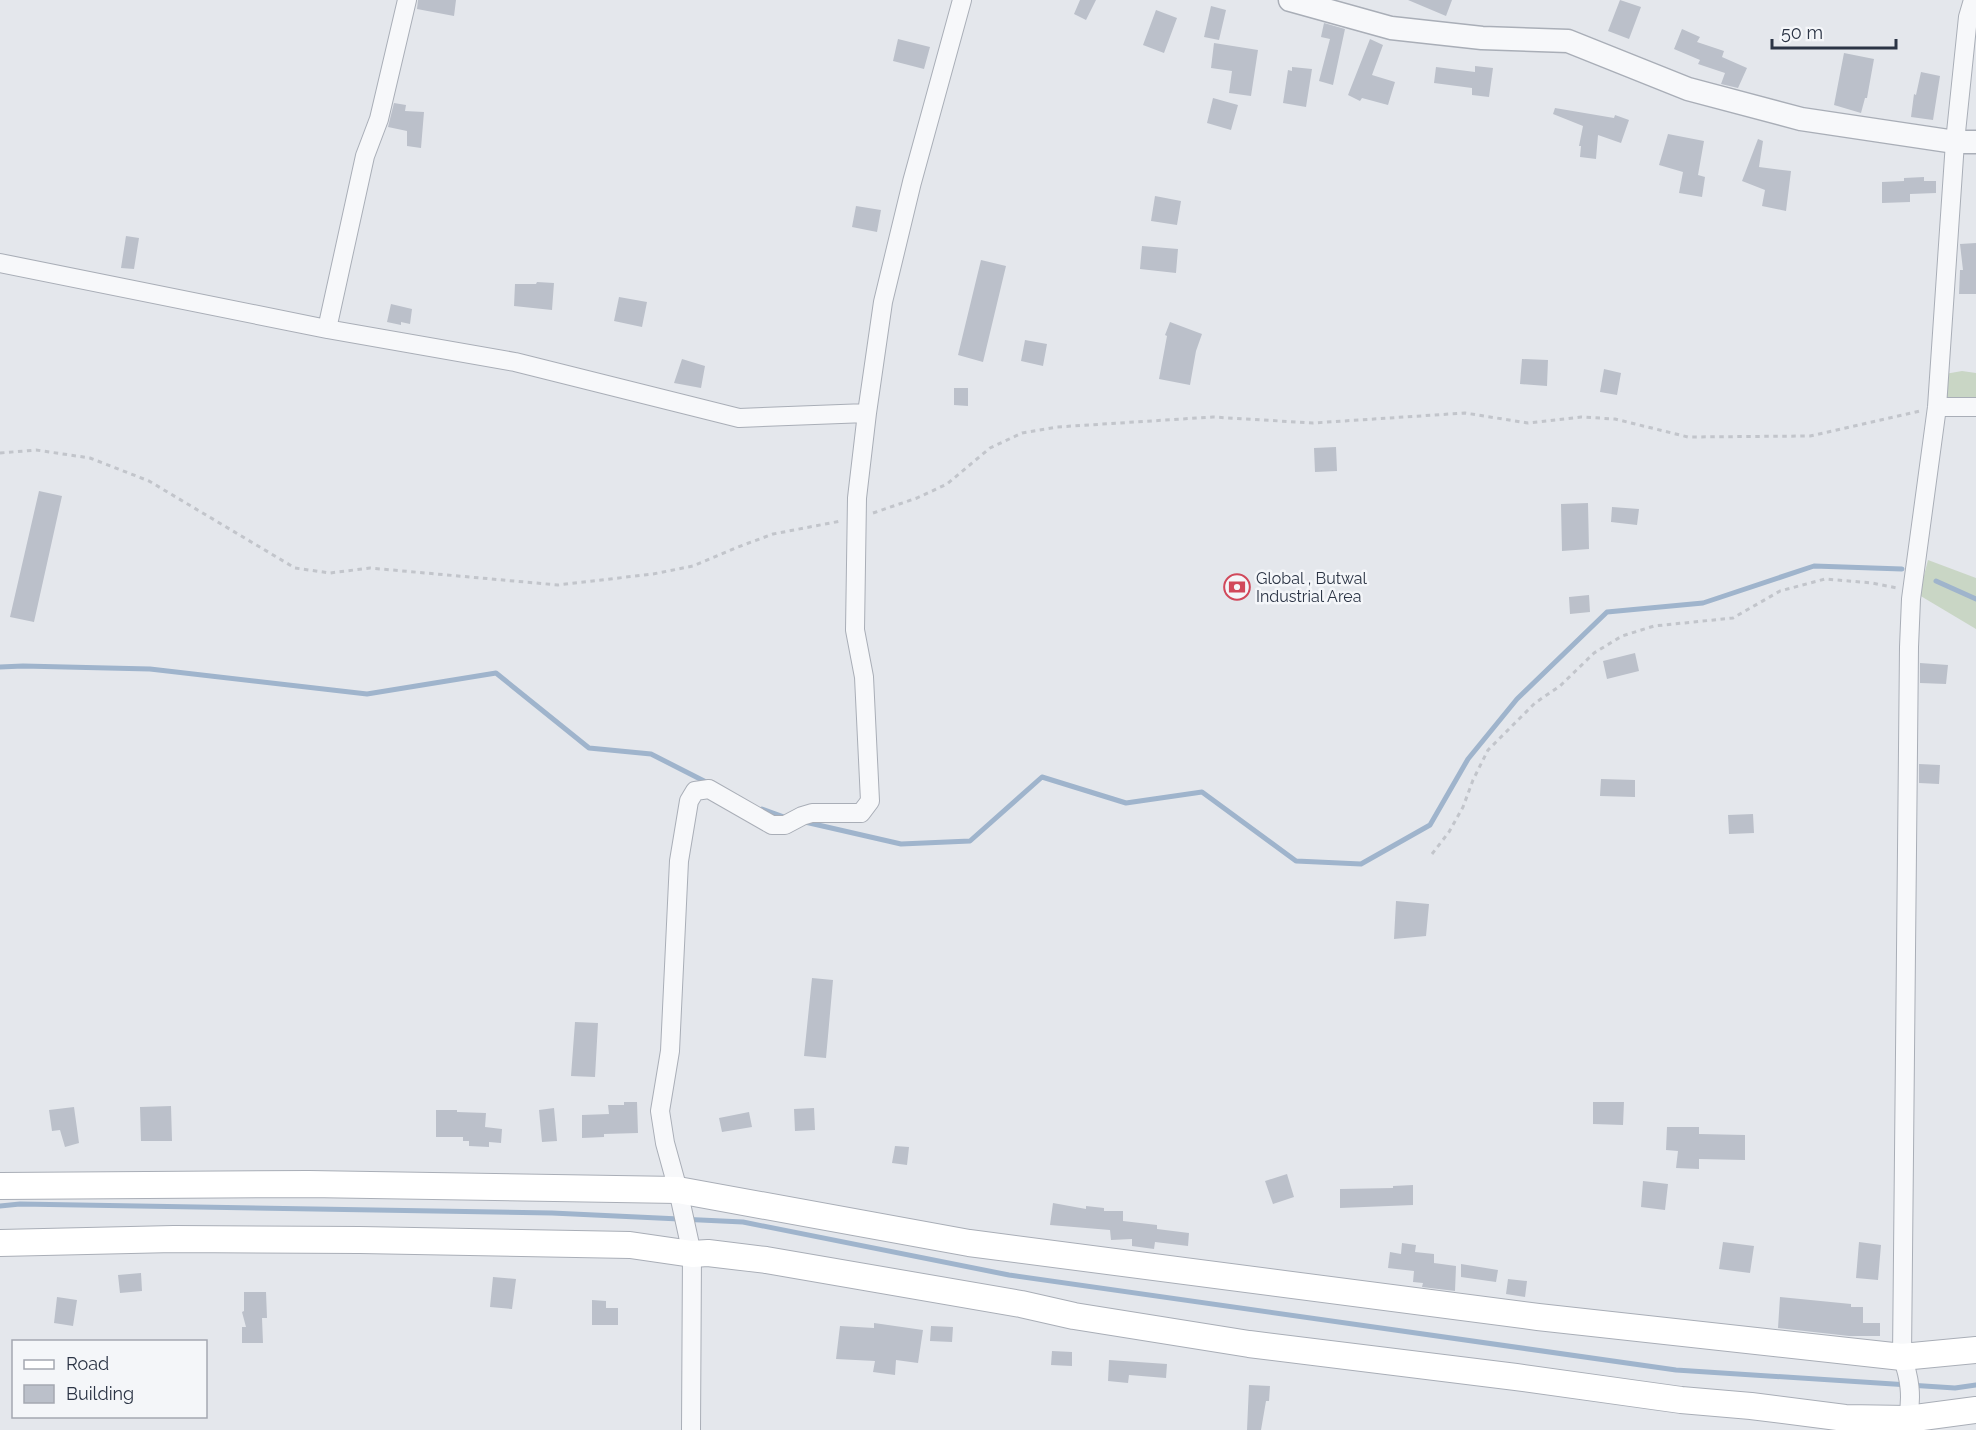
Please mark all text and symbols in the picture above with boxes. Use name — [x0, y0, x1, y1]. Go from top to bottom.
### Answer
scale bar — [1772, 12, 1896, 50]
text: 50 m — [1781, 22, 1823, 43]
place label: Global , Butwal Industrial Area — [1256, 569, 1368, 606]
bank icon: Global , Butwal Industrial Area — [1222, 572, 1252, 602]
legend — [12, 1340, 207, 1418]
text: Road — [66, 1353, 109, 1374]
text: Building — [66, 1383, 134, 1404]

